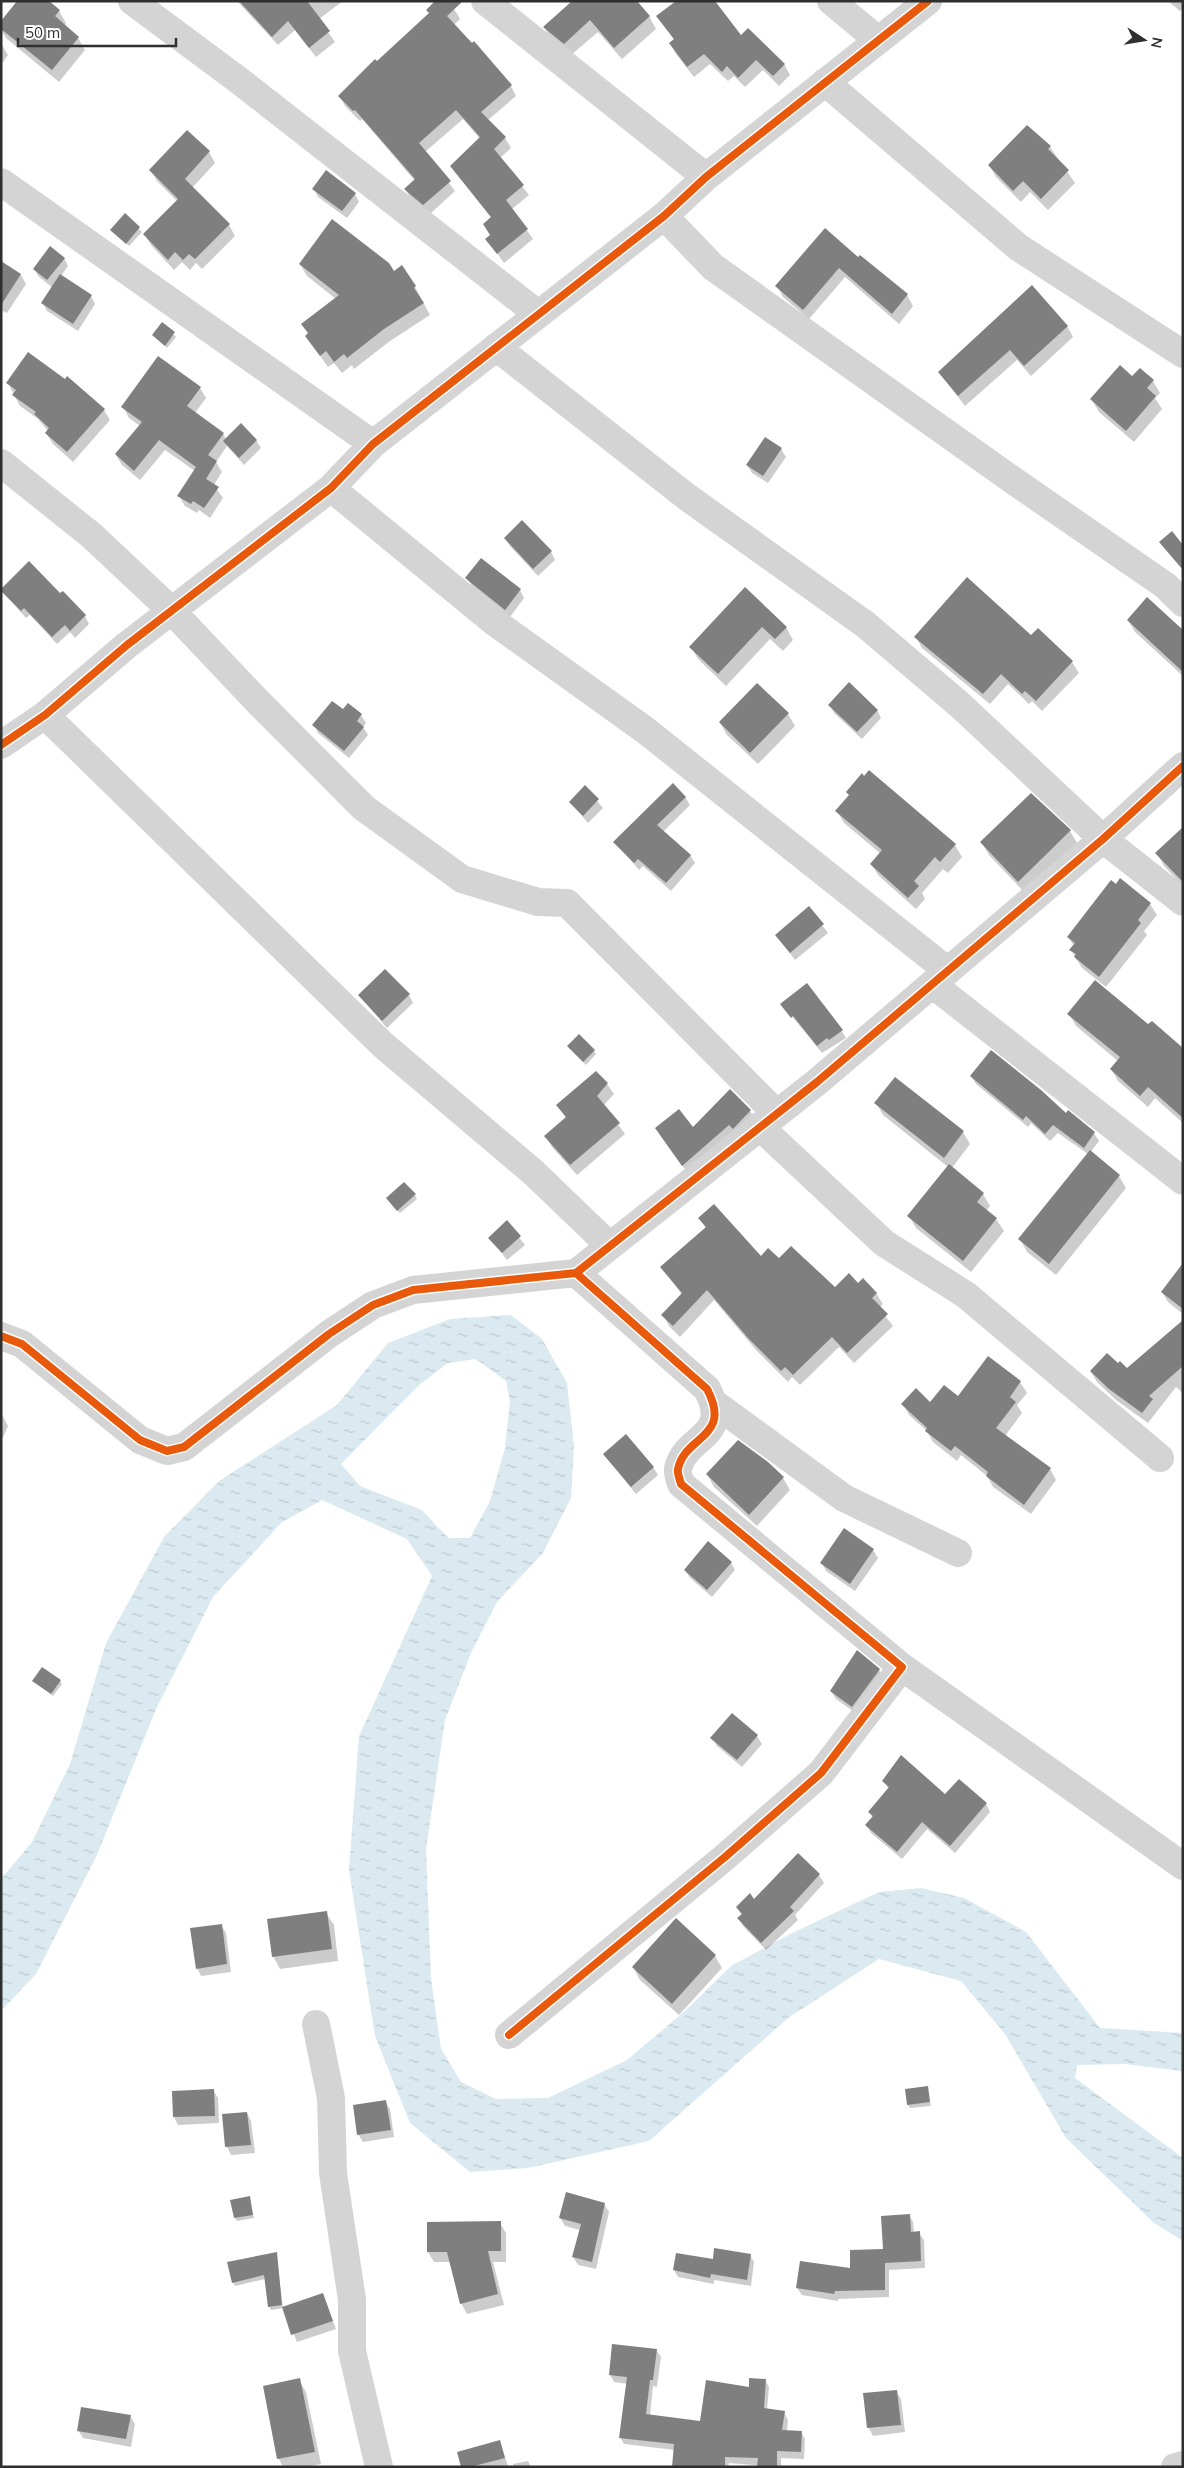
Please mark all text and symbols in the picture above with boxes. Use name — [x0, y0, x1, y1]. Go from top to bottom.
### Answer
scale bar — [18, 15, 175, 47]
north arrow — [1119, 15, 1169, 65]
text: 50 m — [25, 23, 60, 42]
text: N — [1147, 36, 1167, 50]

